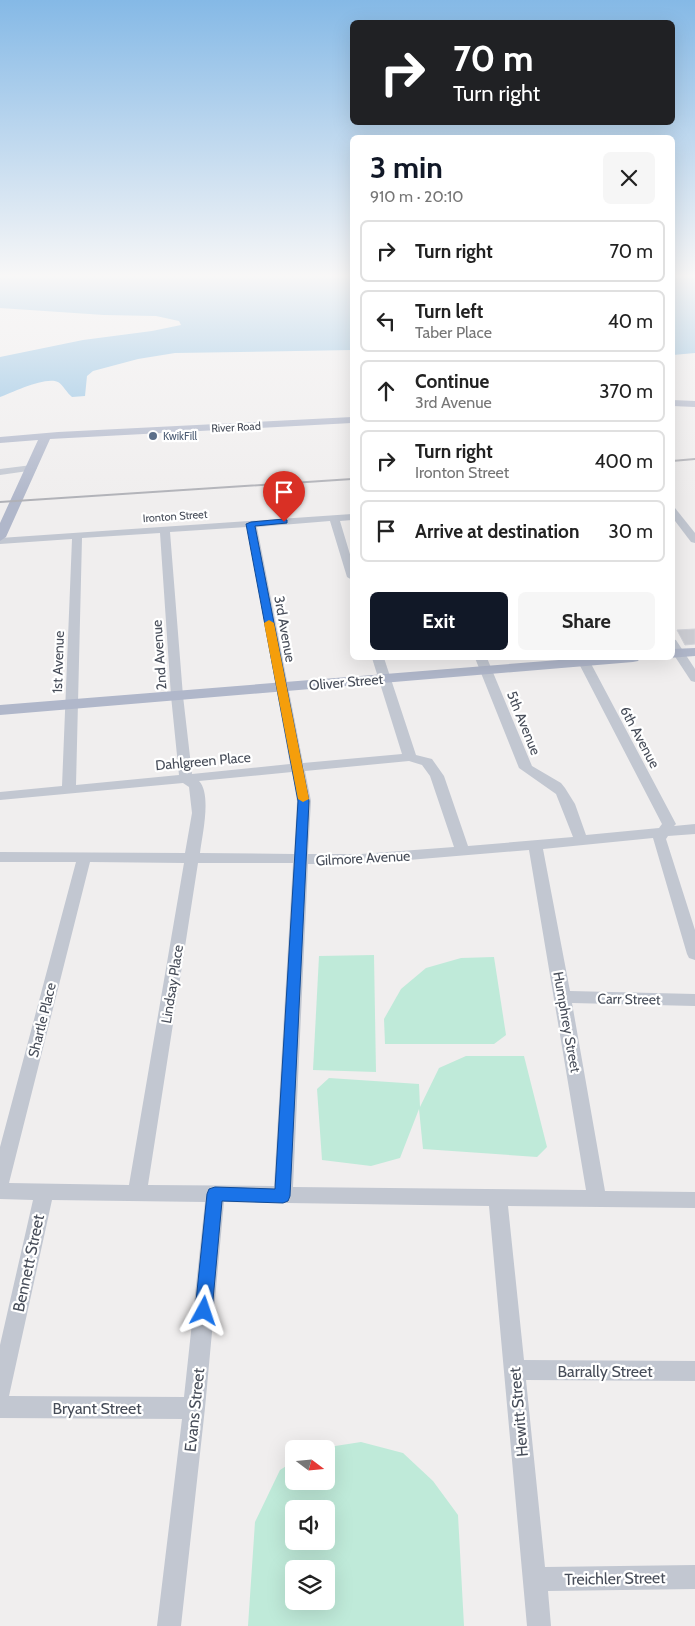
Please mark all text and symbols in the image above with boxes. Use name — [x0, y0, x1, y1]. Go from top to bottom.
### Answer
text: 70 m — [453, 37, 534, 80]
icon: right — [370, 40, 435, 105]
text: Turn right — [453, 80, 540, 107]
text: 3 min — [370, 149, 443, 186]
button: close — [603, 152, 655, 204]
text: 910 m · 20:10 — [370, 187, 463, 206]
icon: right — [372, 237, 400, 265]
text: Turn right — [415, 240, 493, 263]
text: 70 m — [609, 240, 653, 263]
text: Turn left — [415, 300, 483, 323]
icon: left — [372, 307, 400, 335]
text: 40 m — [608, 310, 653, 333]
text: Taber Place — [415, 323, 492, 342]
text: Continue — [415, 370, 489, 393]
icon: ahead — [372, 377, 400, 405]
text: 370 m — [599, 380, 653, 403]
text: 3rd Avenue — [415, 393, 492, 412]
street label: River Road — [211, 419, 261, 435]
place label: KwikFill — [163, 429, 198, 443]
marker: KwikFill — [147, 430, 159, 442]
text: Turn right — [415, 440, 493, 463]
icon: right — [372, 447, 400, 475]
text: 400 m — [595, 450, 653, 473]
text: Ironton Street — [415, 463, 509, 482]
pin — [263, 471, 305, 522]
icon: arrive — [270, 478, 298, 506]
street label: Ironton Street — [142, 507, 208, 525]
icon: arrive — [372, 517, 400, 545]
text: Arrive at destination — [415, 520, 579, 543]
text: 30 m — [609, 520, 653, 543]
button: Exit — [370, 592, 508, 650]
button: Share — [518, 592, 655, 650]
street label: 3rd Avenue — [270, 594, 300, 664]
street label: 2nd Avenue — [148, 619, 170, 691]
street label: 1st Avenue — [48, 630, 68, 694]
street label: Oliver Street — [308, 670, 384, 694]
street label: 5th Avenue — [503, 688, 545, 758]
street label: 6th Avenue — [616, 703, 664, 771]
street label: Dahlgreen Place — [155, 748, 251, 774]
street label: Gilmore Avenue — [315, 847, 411, 869]
street label: Lindsay Place — [157, 943, 187, 1025]
street label: Humphrey Street — [549, 970, 585, 1074]
street label: Shartle Place — [24, 981, 60, 1059]
street label: Carr Street — [597, 989, 661, 1009]
street label: Bennett Street — [9, 1212, 48, 1314]
position arrow — [177, 1284, 229, 1336]
street label: Barrally Street — [557, 1362, 653, 1381]
street label: Hewitt Street — [505, 1366, 532, 1457]
street label: Evans Street — [181, 1367, 208, 1453]
street label: Bryant Street — [52, 1399, 142, 1418]
north arrow — [285, 1440, 335, 1490]
map controls — [285, 1440, 335, 1610]
button: sound — [285, 1500, 335, 1550]
button: layers — [285, 1560, 335, 1610]
street label: Treichler Street — [564, 1568, 666, 1589]

